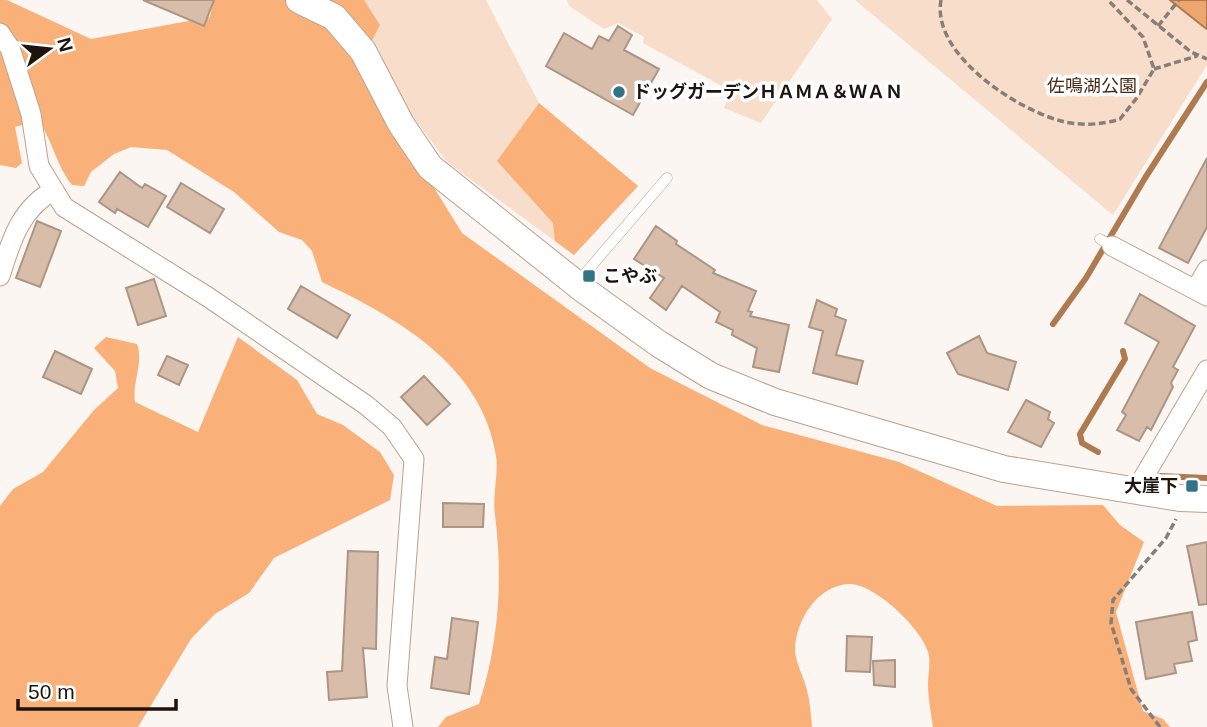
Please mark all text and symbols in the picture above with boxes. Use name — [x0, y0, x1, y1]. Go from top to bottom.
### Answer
north arrow — [14, 14, 84, 84]
text: N — [53, 35, 77, 54]
park label: 佐鳴湖公園 — [1047, 76, 1137, 96]
place label: ドッグガーデンＨＡＭＡ＆ＷＡＮ — [633, 82, 903, 102]
marker: ドッグガーデンＨＡＭＡ＆ＷＡＮ — [611, 84, 627, 100]
place label: こやぶ — [603, 266, 657, 286]
marker: こやぶ — [581, 268, 597, 284]
place label: 大崖下 — [1124, 476, 1178, 496]
marker: 大崖下 — [1184, 478, 1200, 494]
scale bar — [18, 668, 175, 712]
text: 50 m — [28, 680, 75, 703]

